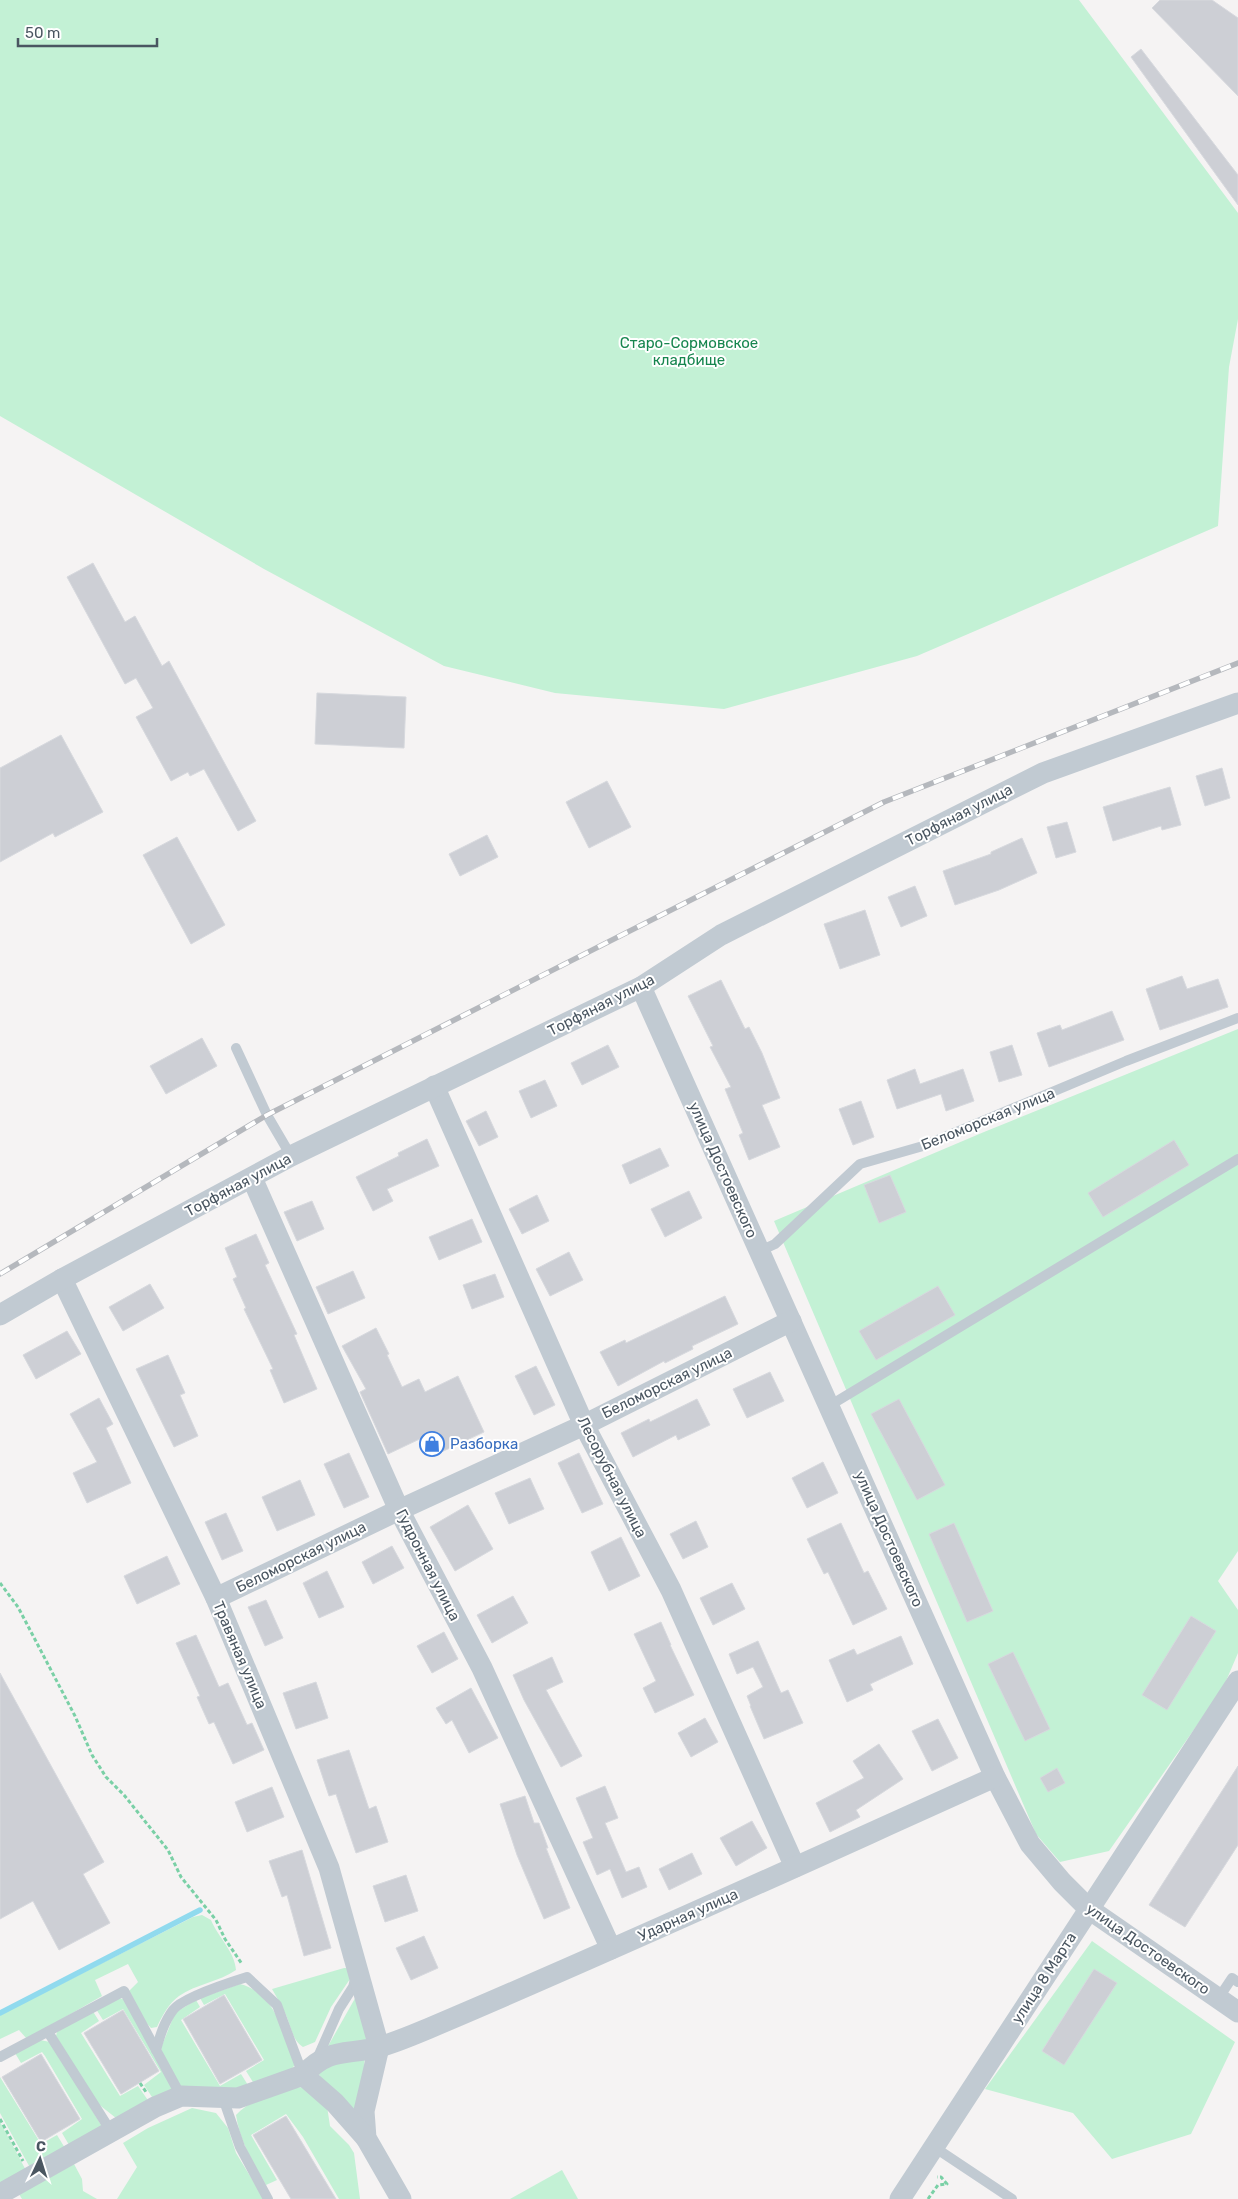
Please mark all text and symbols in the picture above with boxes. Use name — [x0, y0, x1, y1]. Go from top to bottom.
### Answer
scale bar — [18, 15, 156, 47]
text: 50 m — [25, 24, 60, 42]
park label: Старо-Сормовское кладбище — [620, 334, 758, 369]
street label: Торфяная улица — [903, 780, 1015, 850]
street label: Торфяная улица — [545, 970, 657, 1040]
street label: Беломорская улица — [919, 1084, 1057, 1154]
street label: улица Достоевского — [685, 1099, 761, 1241]
street label: Торфяная улица — [182, 1149, 294, 1221]
street label: Беломорская улица — [599, 1344, 735, 1422]
street label: Лесорубная улица — [574, 1413, 650, 1541]
shop icon: Разборка — [419, 1431, 445, 1457]
place label: Разборка — [450, 1435, 518, 1453]
street label: улица Достоевского — [851, 1468, 927, 1610]
street label: Гудронная улица — [392, 1506, 464, 1624]
street label: Беломорская улица — [233, 1518, 369, 1596]
street label: Травяная улица — [209, 1599, 271, 1711]
street label: Ударная улица — [635, 1885, 741, 1945]
street label: улица Достоевского — [1083, 1899, 1213, 1999]
street label: улица 8 Марта — [1008, 1929, 1080, 2027]
north arrow — [15, 2134, 65, 2184]
text: С — [35, 2138, 47, 2155]

